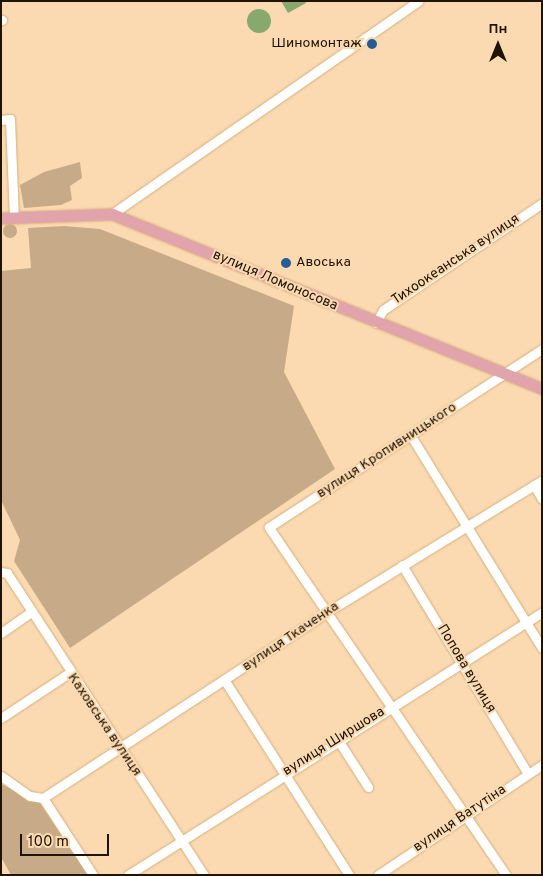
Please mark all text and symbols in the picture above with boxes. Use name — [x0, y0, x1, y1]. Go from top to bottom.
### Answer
north arrow — [473, 20, 523, 70]
text: Пн — [489, 21, 507, 38]
place label: Шиномонтаж — [271, 36, 362, 52]
marker: Шиномонтаж — [366, 38, 378, 50]
street label: Тихоокеанська вулиця — [389, 211, 523, 309]
street label: вулиця Ломоносова — [210, 247, 340, 315]
place label: Авоська — [296, 255, 351, 271]
marker: Авоська — [280, 257, 292, 269]
street label: вулиця Кропивницького — [314, 399, 460, 503]
street label: вулиця Ткаченка — [239, 598, 343, 676]
street label: Попова вулиця — [433, 622, 499, 716]
street label: Каховська вулиця — [63, 670, 145, 780]
street label: вулиця Ширшова — [280, 704, 388, 780]
street label: вулиця Ватутіна — [410, 782, 510, 856]
scale bar — [22, 824, 111, 856]
text: 100 m — [28, 833, 69, 852]

